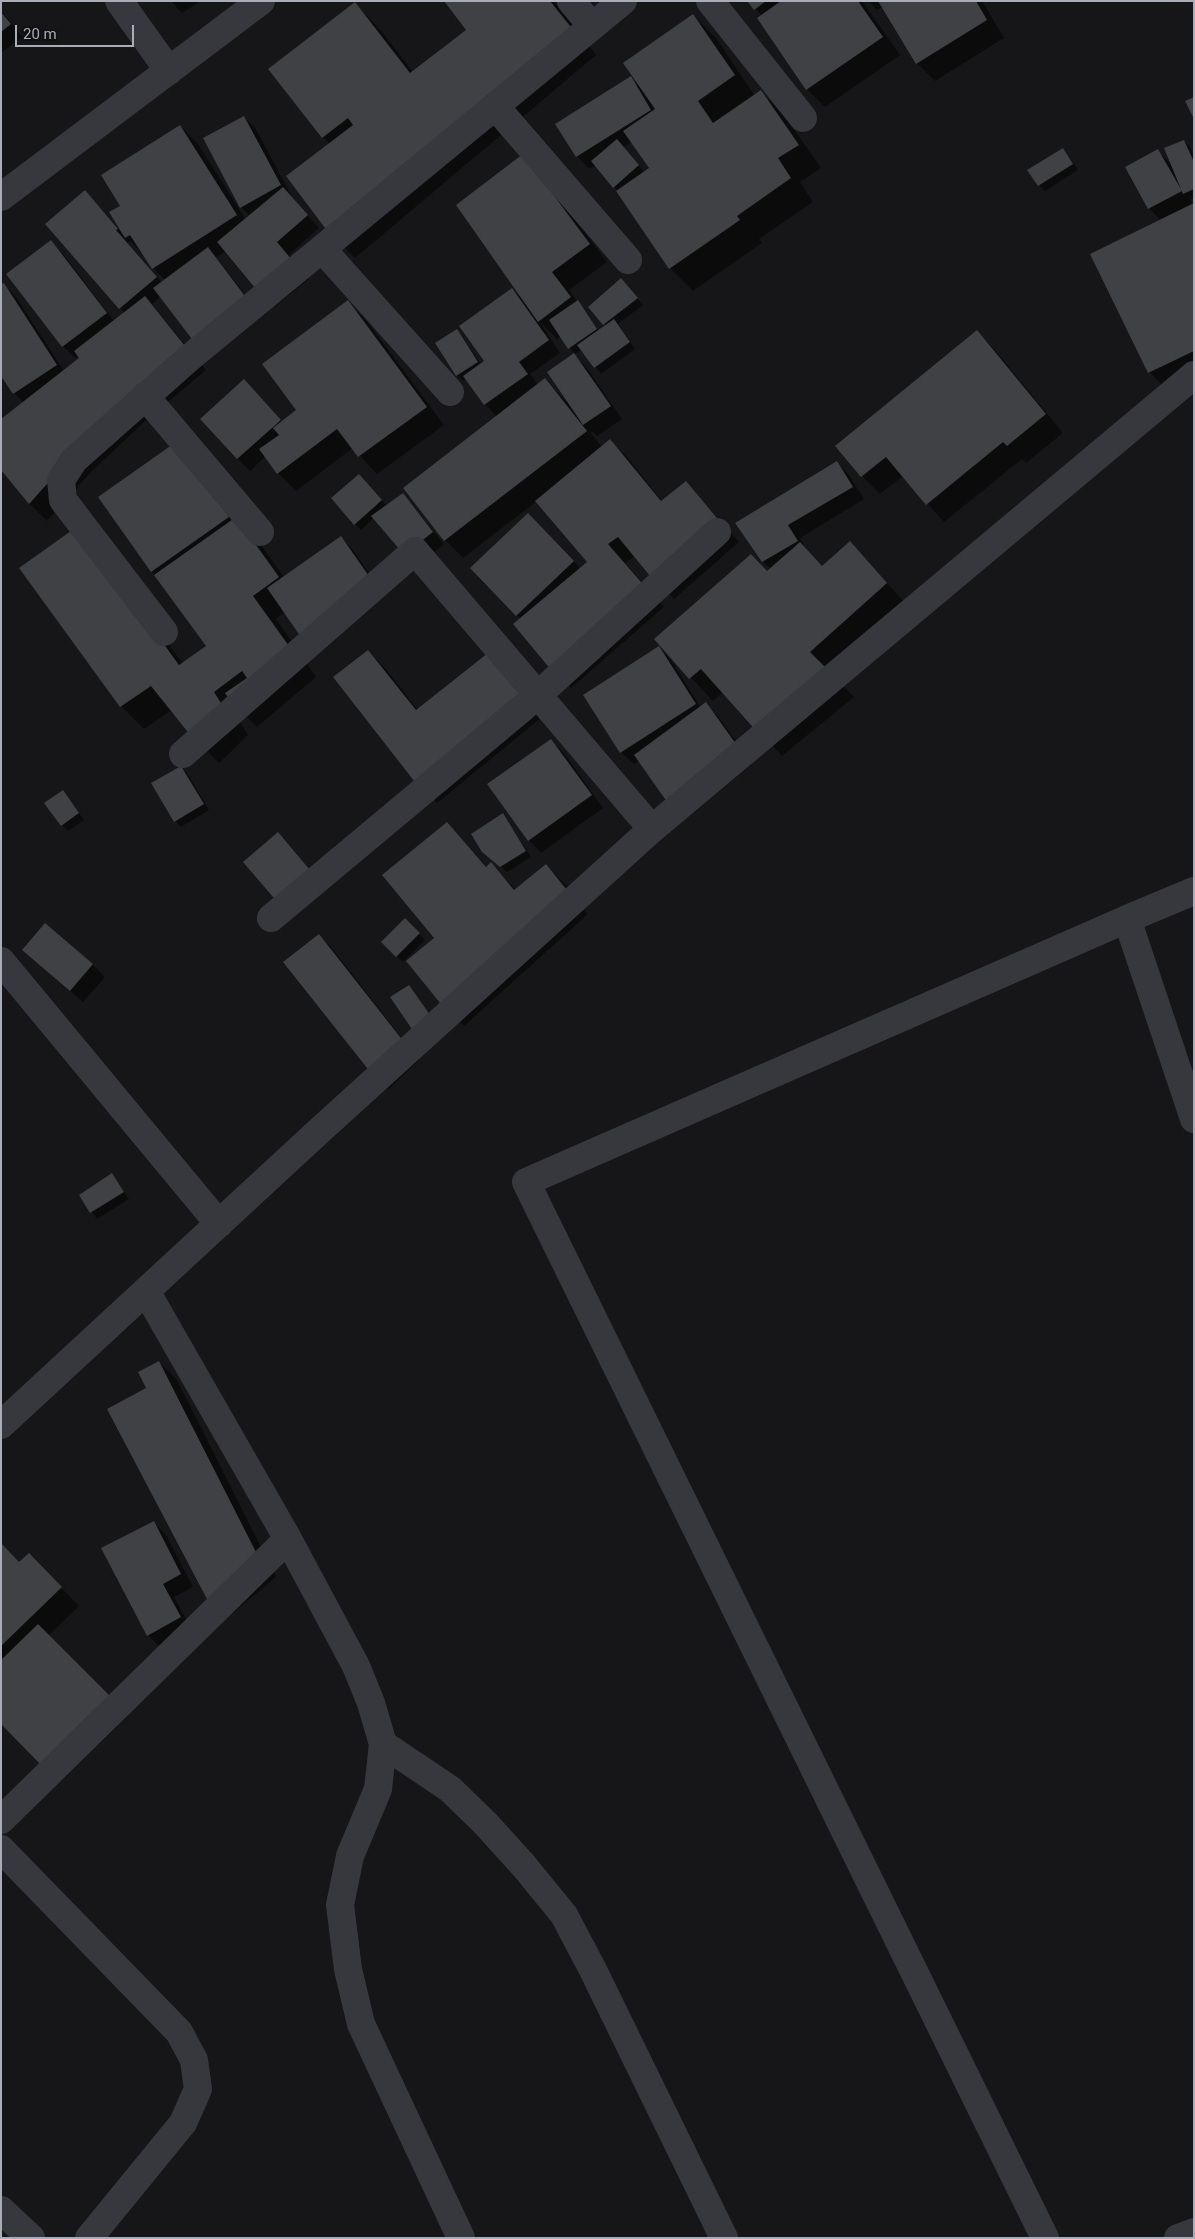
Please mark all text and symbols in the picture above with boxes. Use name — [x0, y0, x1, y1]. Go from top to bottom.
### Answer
scale bar — [18, 15, 136, 47]
text: 20 m — [23, 25, 57, 43]

